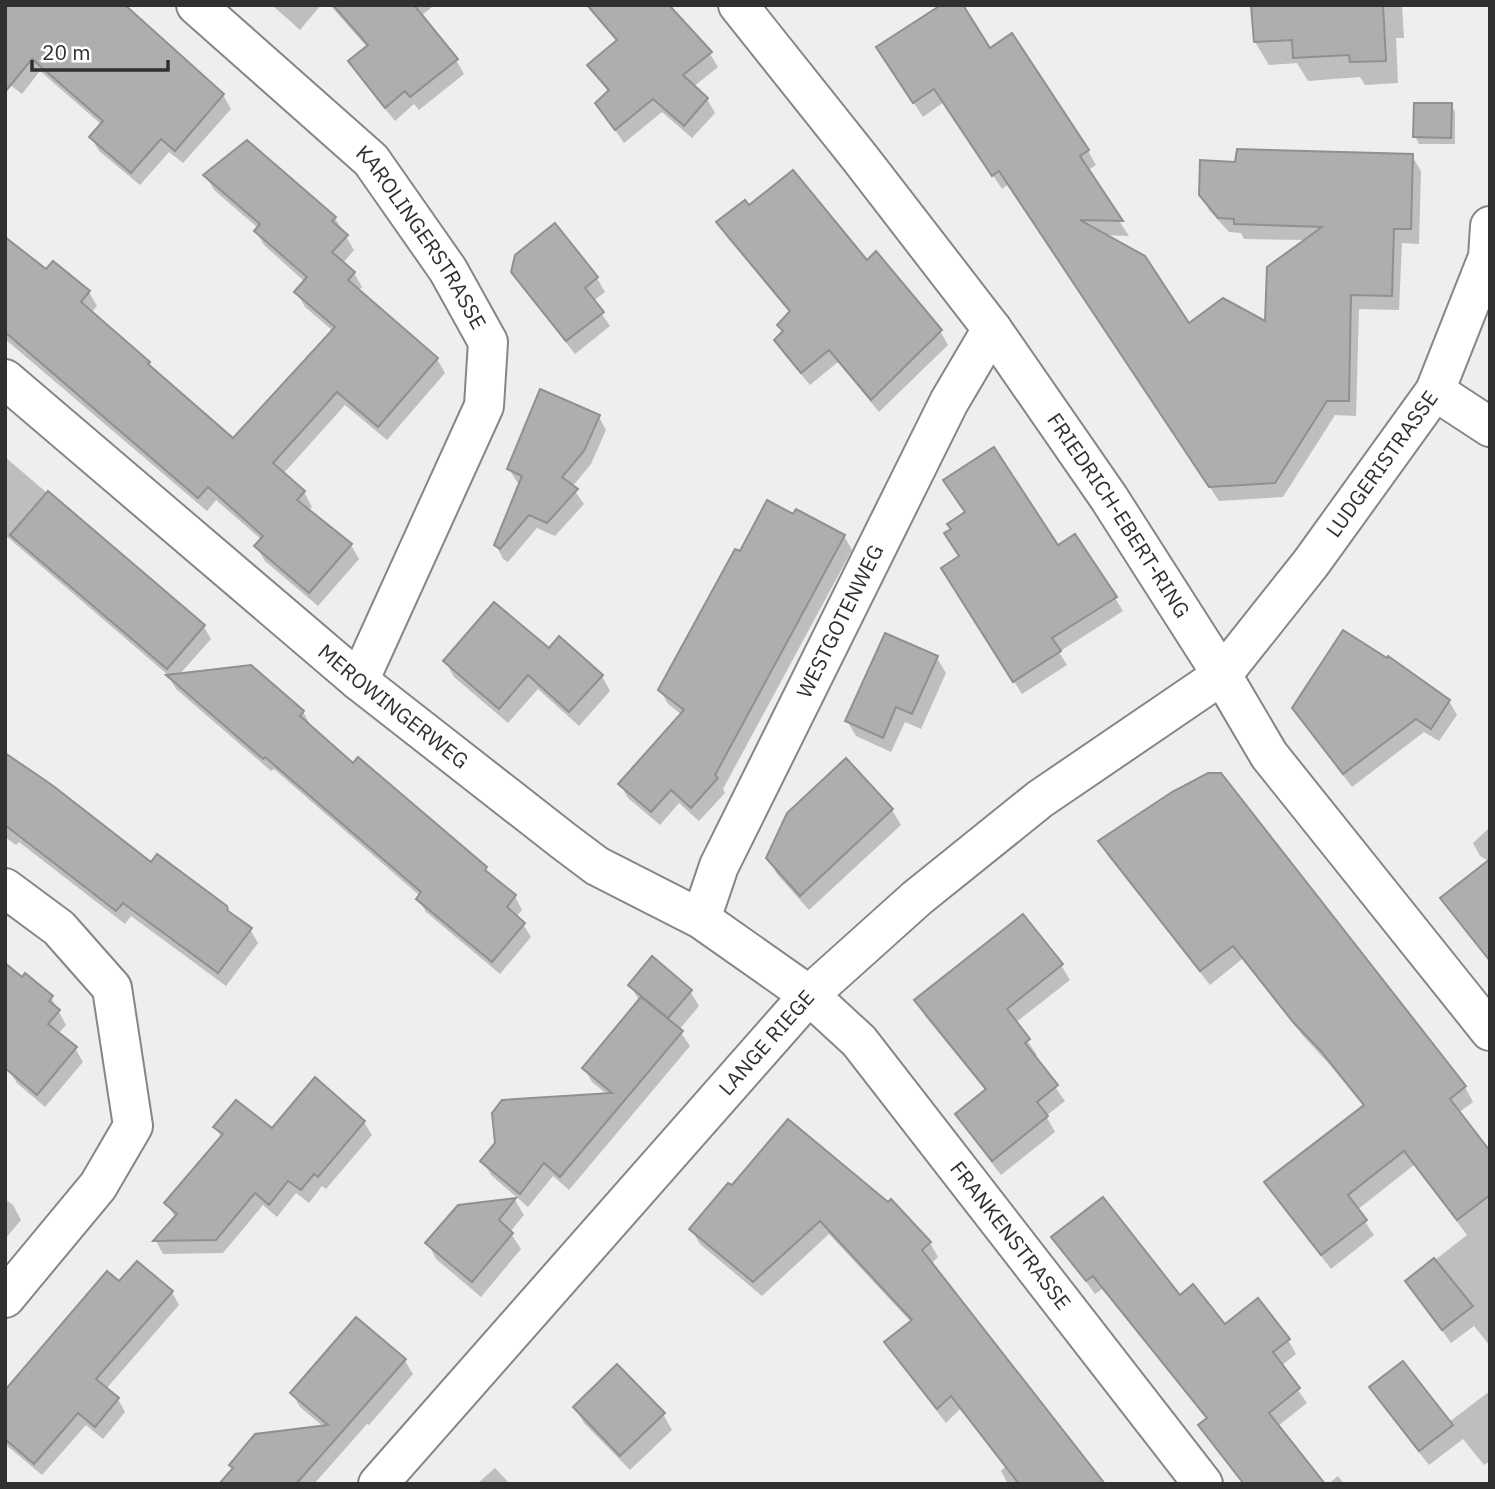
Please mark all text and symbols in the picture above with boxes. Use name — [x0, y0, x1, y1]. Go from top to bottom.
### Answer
scale bar — [32, 28, 168, 72]
text: 20 m — [42, 38, 91, 66]
street label: KAROLINGERSTRASSE — [350, 138, 493, 334]
street label: LUDGERISTRASSE — [1319, 385, 1444, 542]
street label: FRIEDRICH-EBERT-RING — [1041, 407, 1197, 623]
street label: WESTGOTENWEG — [789, 539, 889, 703]
street label: MEROWINGERWEG — [313, 637, 475, 775]
street label: LANGE RIEGE — [712, 983, 820, 1101]
street label: FRANKENSTRASSE — [944, 1155, 1078, 1315]

